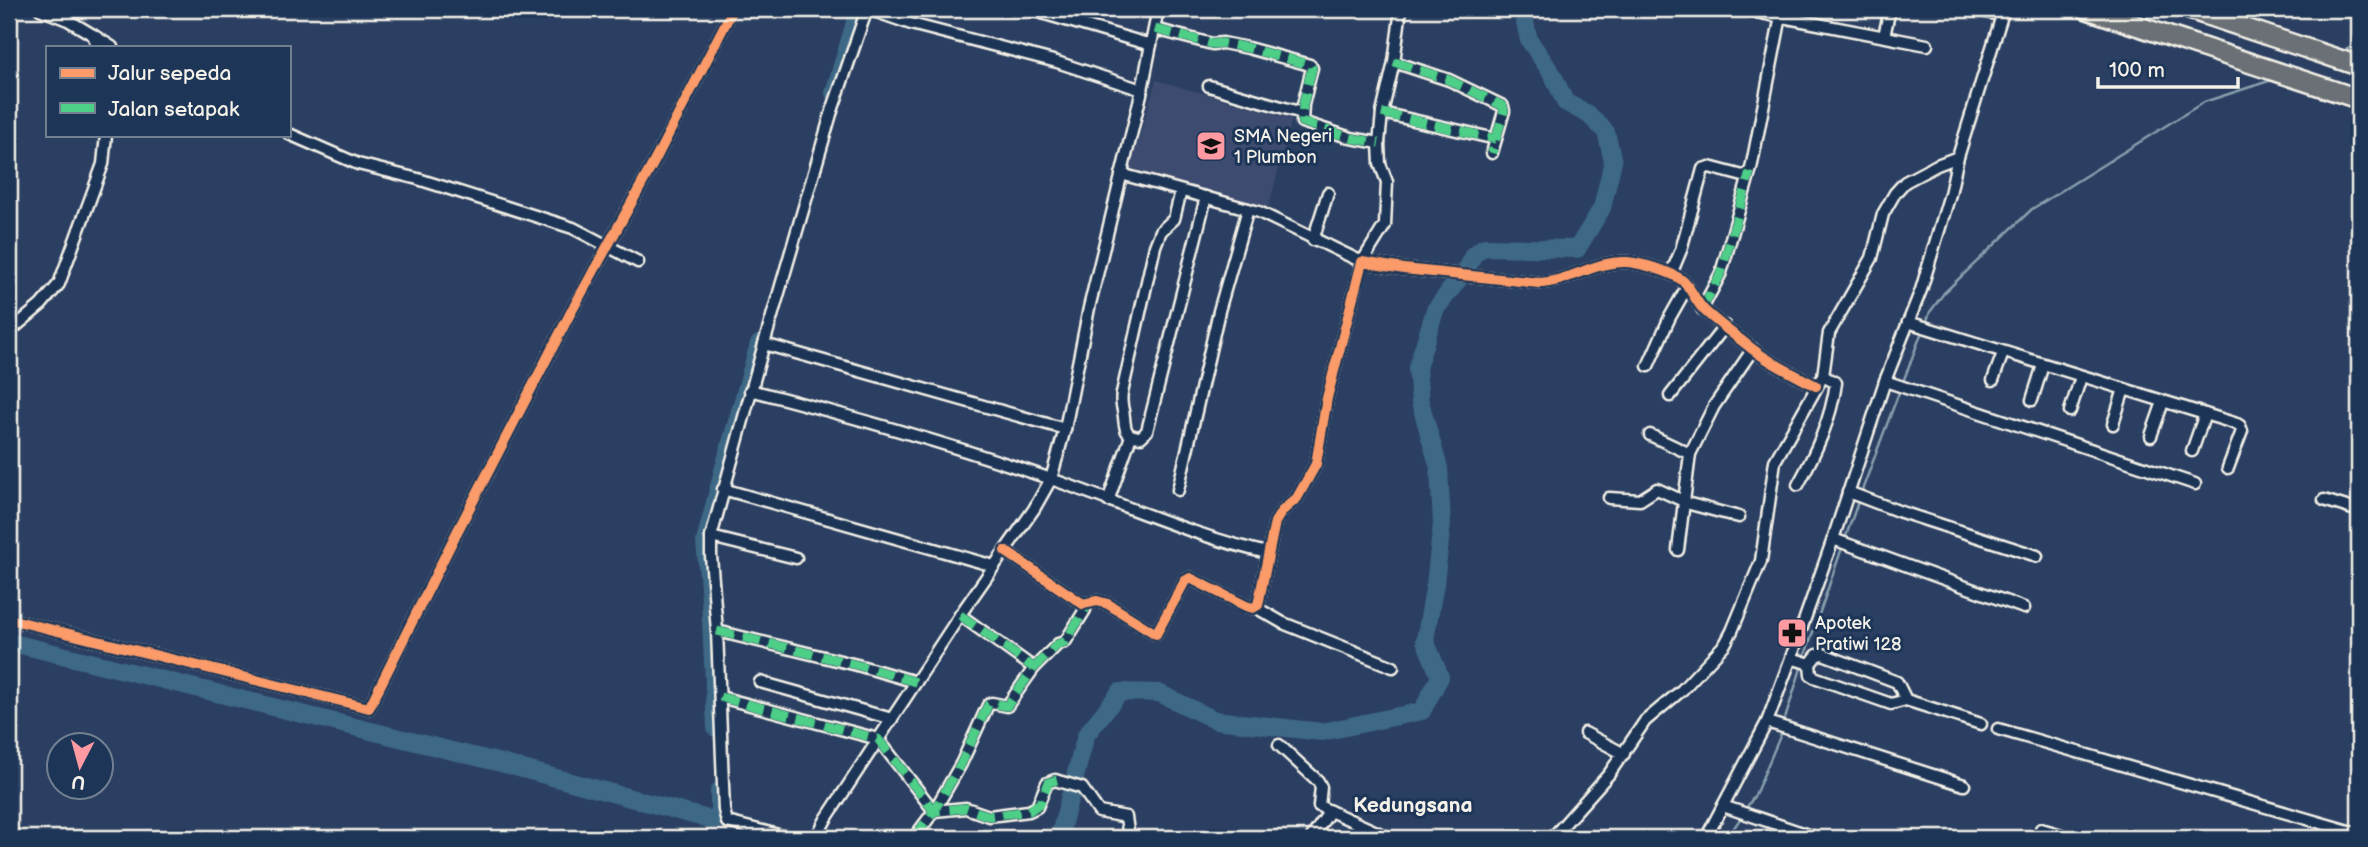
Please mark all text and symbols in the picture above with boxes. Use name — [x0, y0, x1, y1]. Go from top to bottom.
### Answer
legend — [46, 46, 290, 136]
scale bar — [2098, 46, 2238, 90]
text: 100 m — [2109, 58, 2165, 83]
text: Jalur sepeda — [108, 61, 231, 86]
text: Jalan setapak — [108, 97, 240, 122]
place label: SMA Negeri 1 Plumbon — [1234, 126, 1332, 168]
school or university icon: SMA Negeri 1 Plumbon — [1194, 129, 1228, 163]
place label: Apotek Pratiwi 128 — [1815, 613, 1902, 655]
pharmacy icon: Apotek Pratiwi 128 — [1775, 616, 1809, 650]
north arrow — [46, 732, 116, 802]
text: U — [70, 769, 86, 794]
district label: Kedungsana — [1353, 793, 1473, 818]

